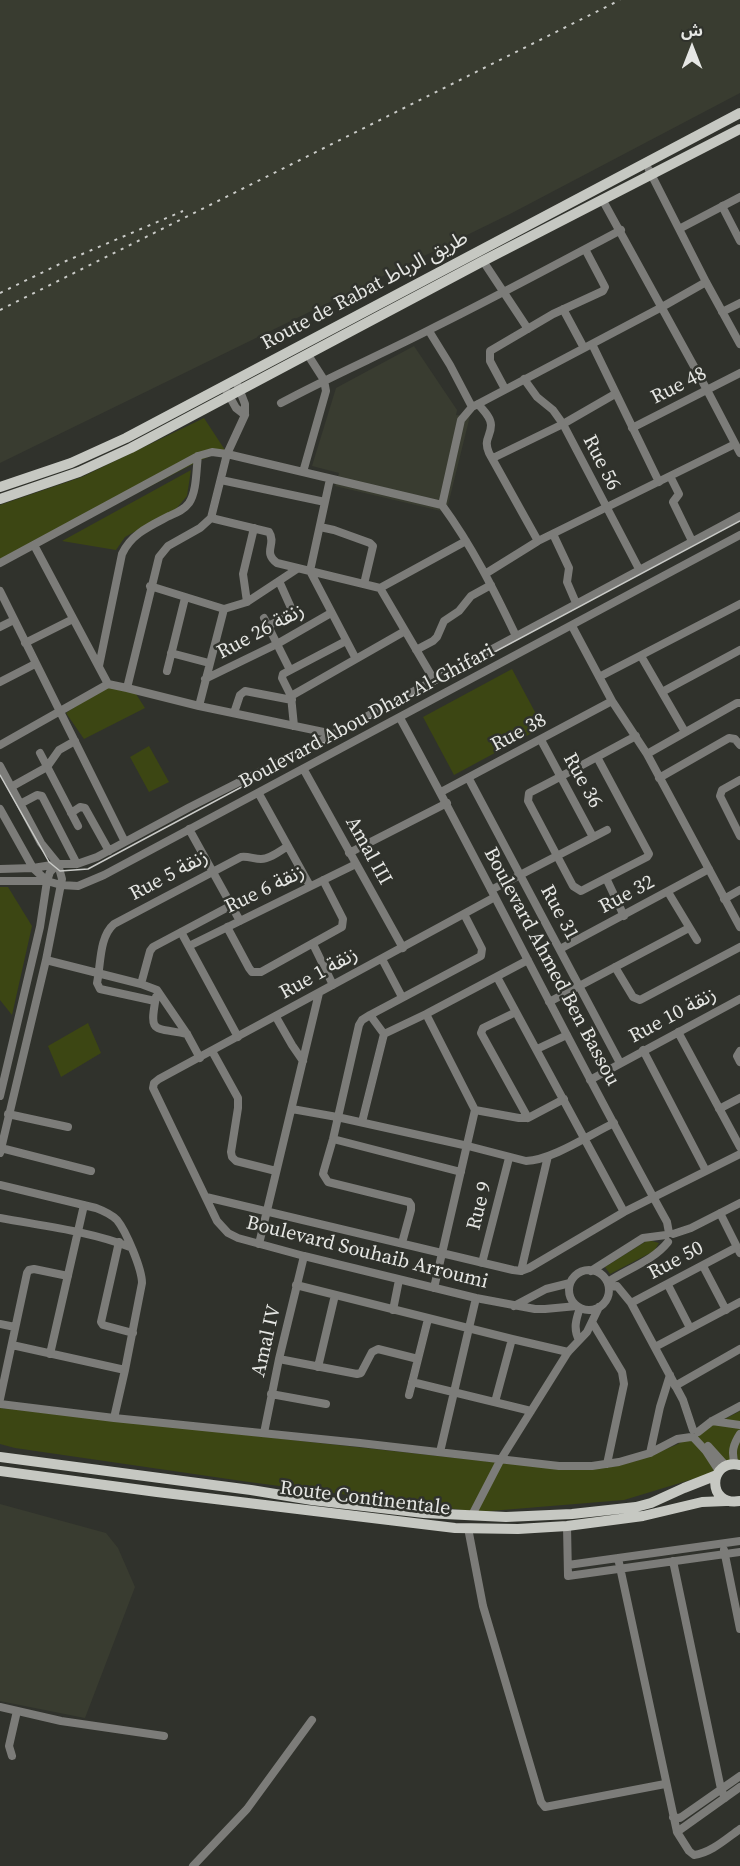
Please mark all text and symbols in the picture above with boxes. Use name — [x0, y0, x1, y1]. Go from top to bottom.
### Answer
north arrow — [662, 18, 722, 78]
text: ش — [681, 19, 703, 41]
street label: Route de Rabat طريق الرباط — [257, 226, 473, 356]
street label: Rue 48 — [647, 362, 711, 410]
street label: Rue 56 — [577, 431, 625, 495]
street label: Rue 26 زنقة — [213, 599, 309, 665]
street label: Boulevard Abou Dhar Al-Ghifari — [235, 639, 499, 795]
street label: Rue 38 — [487, 709, 551, 757]
street label: Rue 36 — [557, 749, 607, 813]
street label: Amal III — [339, 813, 397, 889]
street label: Boulevard Ahmed Ben Bassou — [478, 844, 624, 1090]
street label: Rue 5 زنقة — [126, 845, 212, 907]
street label: Rue 6 زنقة — [221, 860, 309, 920]
street label: Rue 32 — [595, 871, 659, 919]
street label: Rue 31 — [535, 881, 583, 945]
street label: Rue 1 زنقة — [276, 943, 362, 1005]
street label: Rue 10 زنقة — [625, 983, 721, 1049]
street label: Rue 9 — [462, 1179, 498, 1233]
street label: Boulevard Souhaib Arroumi — [244, 1211, 490, 1295]
street label: Rue 50 — [644, 1237, 708, 1285]
street label: Amal IV — [247, 1303, 287, 1379]
street label: Route Continentale — [278, 1477, 452, 1521]

